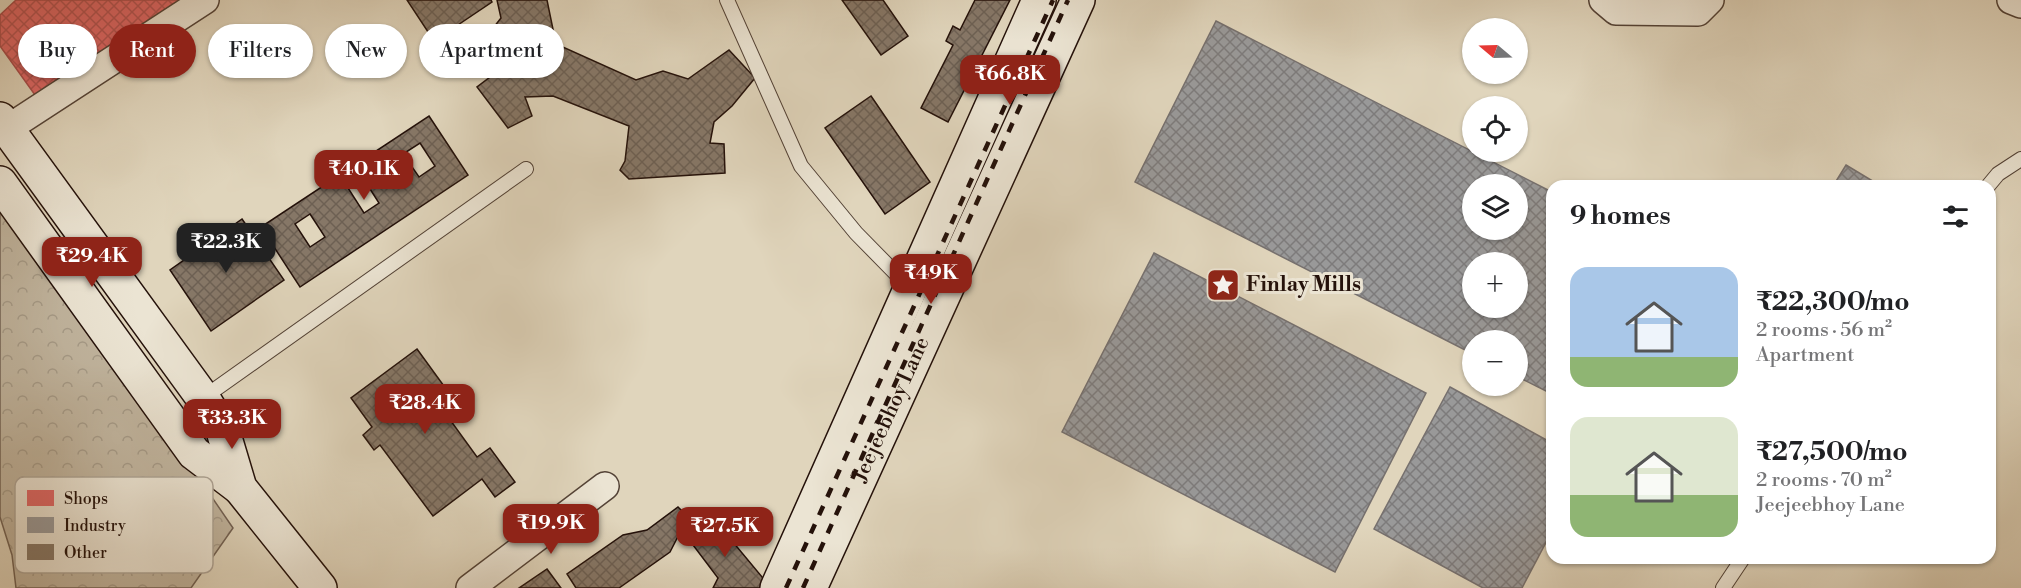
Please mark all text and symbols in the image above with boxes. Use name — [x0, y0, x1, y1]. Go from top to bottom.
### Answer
north arrow — [1462, 18, 1528, 84]
map controls — [1462, 18, 1528, 396]
chip: Buy — [18, 24, 97, 78]
chip: Rent — [109, 24, 196, 78]
chip: Filters — [208, 24, 313, 78]
chip: New — [325, 24, 407, 78]
chip: Apartment — [419, 24, 564, 78]
pin: ₹66.8K — [961, 55, 1059, 106]
text: ₹66.8K — [974, 62, 1046, 87]
button: locate — [1462, 96, 1528, 162]
pin: ₹40.1K — [315, 150, 413, 201]
text: ₹40.1K — [328, 157, 400, 182]
button: layers — [1462, 174, 1528, 240]
text: 9 homes — [1570, 200, 1671, 232]
icon: filters — [1939, 200, 1972, 233]
pin: ₹22.3K — [177, 223, 275, 274]
text: ₹22.3K — [191, 230, 261, 255]
pin: ₹29.4K — [43, 237, 141, 288]
text: ₹29.4K — [56, 244, 128, 269]
button: + — [1462, 252, 1528, 318]
pin: ₹49K — [895, 254, 967, 305]
text: ₹49K — [904, 261, 958, 286]
place icon: Finlay Mills — [1205, 267, 1241, 303]
place label: Finlay Mills — [1246, 272, 1361, 298]
text: ₹22,300/mo — [1756, 286, 1910, 318]
icon: home — [1618, 291, 1690, 363]
text: 2 rooms · 56 m² — [1756, 318, 1892, 343]
button: − — [1462, 330, 1528, 396]
street label: Jeejeebhoy Lane — [847, 333, 936, 487]
text: Apartment — [1756, 343, 1854, 368]
pin: ₹28.4K — [376, 384, 474, 435]
text: ₹28.4K — [389, 391, 461, 416]
pin: ₹33.3K — [183, 399, 281, 450]
text: ₹33.3K — [197, 406, 267, 431]
text: ₹27,500/mo — [1756, 436, 1908, 468]
icon: home — [1618, 441, 1690, 513]
text: 2 rooms · 70 m² — [1756, 468, 1892, 493]
legend — [15, 477, 213, 573]
text: Shops — [64, 489, 108, 509]
text: Jeejeebhoy Lane — [1756, 493, 1905, 518]
pin: ₹19.9K — [502, 504, 600, 555]
pin: ₹27.5K — [676, 507, 774, 558]
text: ₹19.9K — [517, 511, 585, 536]
text: ₹27.5K — [690, 514, 760, 539]
text: Industry — [64, 516, 126, 536]
text: Other — [64, 543, 107, 563]

